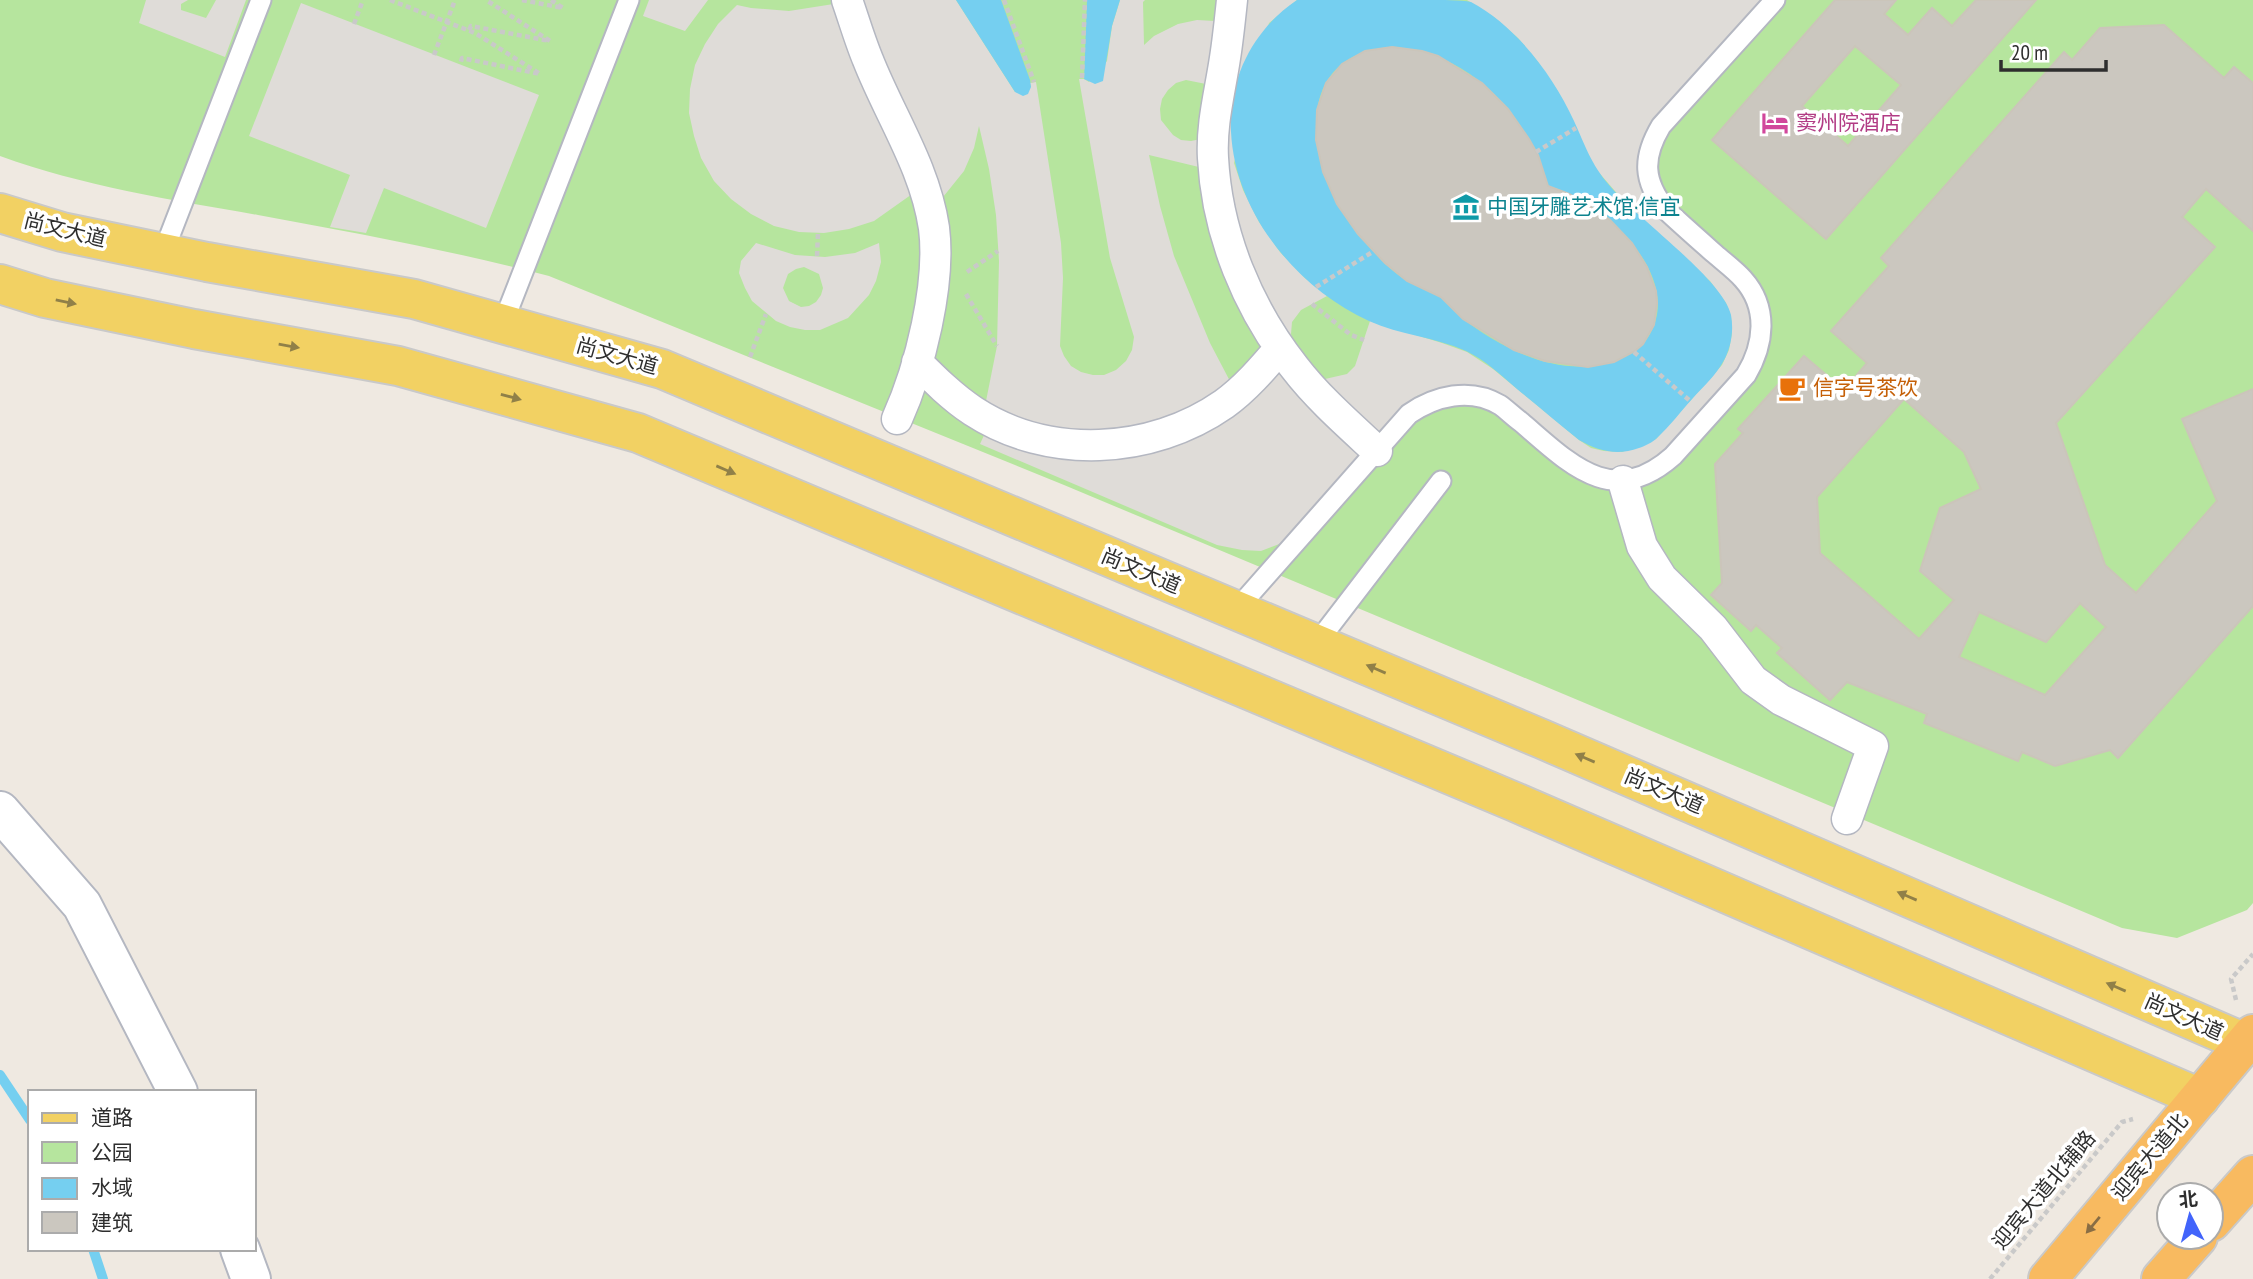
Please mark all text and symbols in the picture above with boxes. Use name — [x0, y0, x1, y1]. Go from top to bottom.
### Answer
scale bar — [2001, 28, 2106, 72]
text: 20 m — [2011, 39, 2048, 66]
hotel icon: 窦州院酒店 — [1760, 108, 1790, 138]
place label: 窦州院酒店 — [1796, 109, 1901, 136]
museum icon: 中国牙雕艺术馆·信宜 — [1451, 192, 1481, 222]
place label: 中国牙雕艺术馆·信宜 — [1487, 193, 1680, 220]
street label: 尚文大道 — [21, 206, 109, 253]
one-way arrow — [55, 296, 77, 307]
street label: 尚文大道 — [573, 331, 661, 380]
one-way arrow — [278, 341, 300, 352]
cafe icon: 信字号茶饮 — [1777, 373, 1807, 403]
place label: 信字号茶饮 — [1813, 374, 1918, 401]
one-way arrow — [500, 392, 521, 402]
one-way arrow — [715, 465, 736, 476]
street label: 尚文大道 — [1097, 542, 1185, 599]
one-way arrow — [1366, 663, 1386, 675]
one-way arrow — [1575, 752, 1596, 763]
street label: 尚文大道 — [1620, 762, 1708, 819]
one-way arrow — [1896, 891, 1917, 902]
one-way arrow — [2105, 981, 2126, 992]
street label: 尚文大道 — [2140, 987, 2228, 1046]
legend — [28, 1090, 256, 1251]
text: 道路 — [91, 1104, 133, 1131]
street label: 迎宾大道北 — [2107, 1109, 2193, 1205]
street label: 迎宾大道北辅路 — [1986, 1125, 2101, 1255]
text: 公园 — [91, 1139, 133, 1166]
text: 水域 — [91, 1174, 133, 1201]
north arrow — [2155, 1181, 2225, 1251]
text: 建筑 — [91, 1209, 133, 1236]
one-way arrow — [2086, 1217, 2101, 1234]

